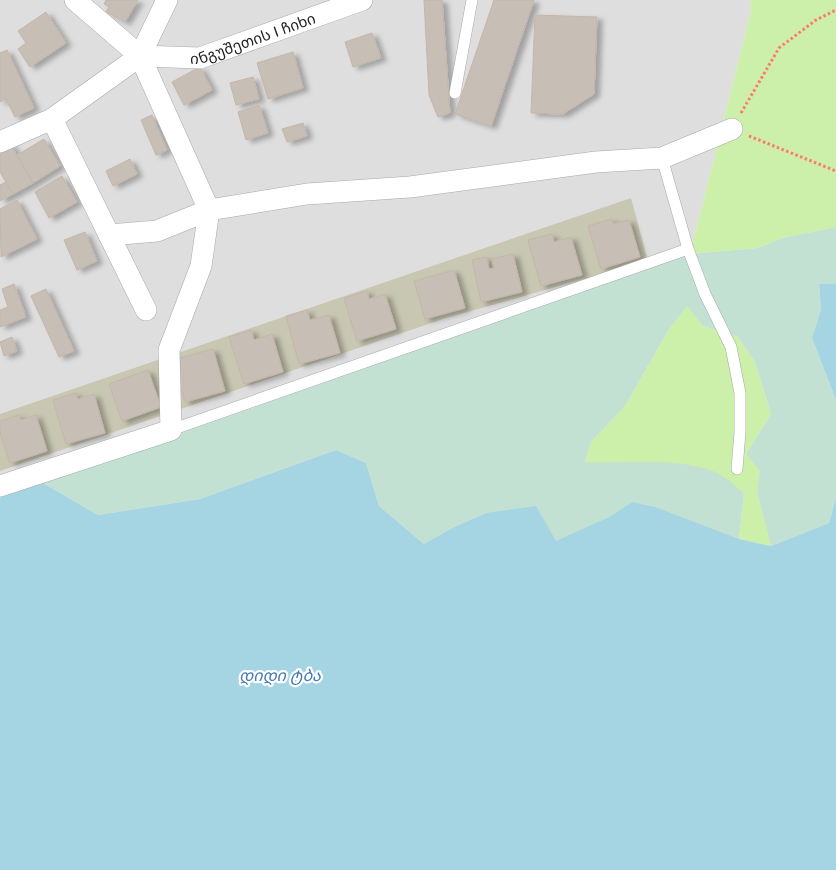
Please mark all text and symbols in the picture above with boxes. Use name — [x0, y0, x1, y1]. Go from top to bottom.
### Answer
street label: ინგუშეთის I ჩიხი — [190, 9, 318, 66]
water label: დიდი ტბა — [239, 667, 321, 685]

